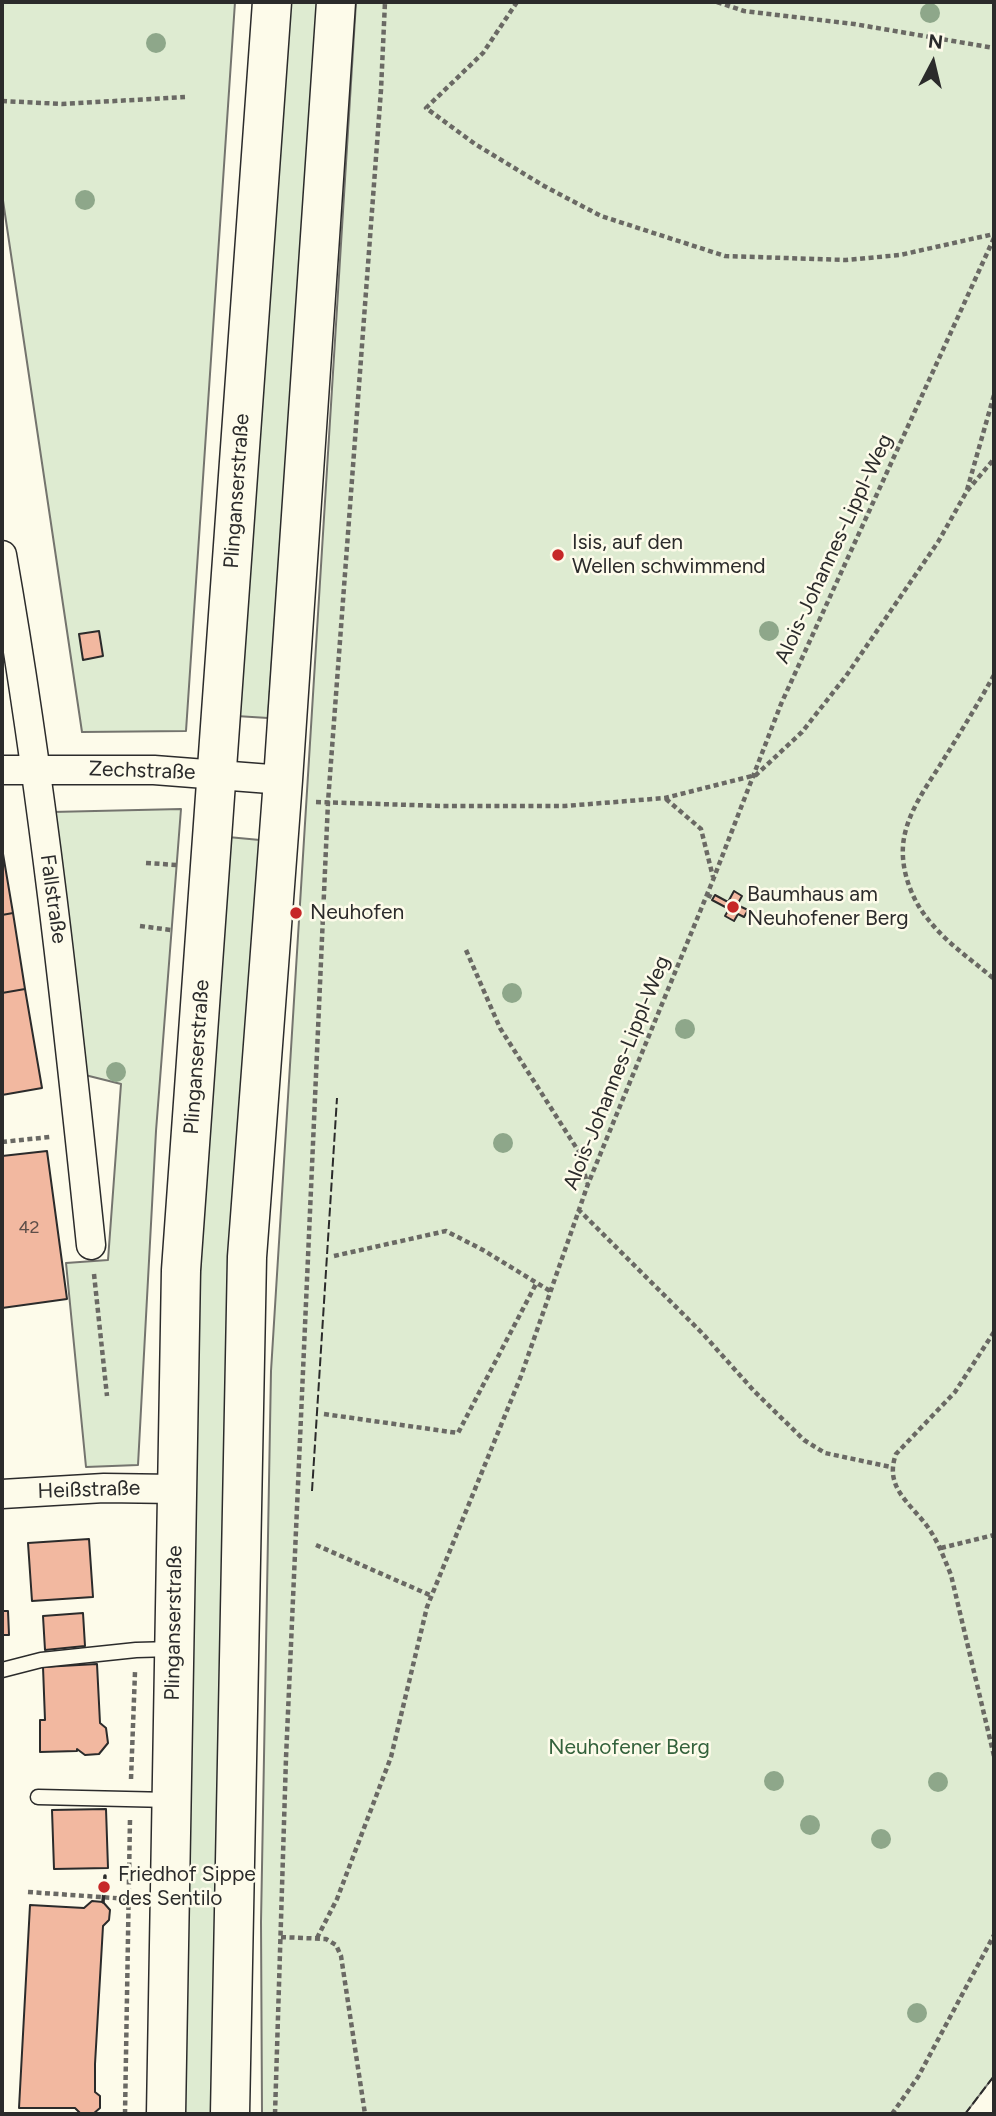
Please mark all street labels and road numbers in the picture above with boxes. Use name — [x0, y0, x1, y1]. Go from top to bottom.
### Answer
street label: Plinganserstraße — [219, 413, 255, 569]
street label: Alois-Johannes-Lippl-Weg — [770, 430, 898, 668]
street label: Zechstraße — [88, 757, 196, 785]
street label: Fallstraße — [34, 853, 72, 945]
street label: Alois-Johannes-Lippl-Weg — [558, 952, 676, 1194]
street label: Plinganserstraße — [179, 979, 215, 1135]
street label: Heißstraße — [37, 1476, 141, 1504]
street label: Plinganserstraße — [160, 1545, 188, 1701]

